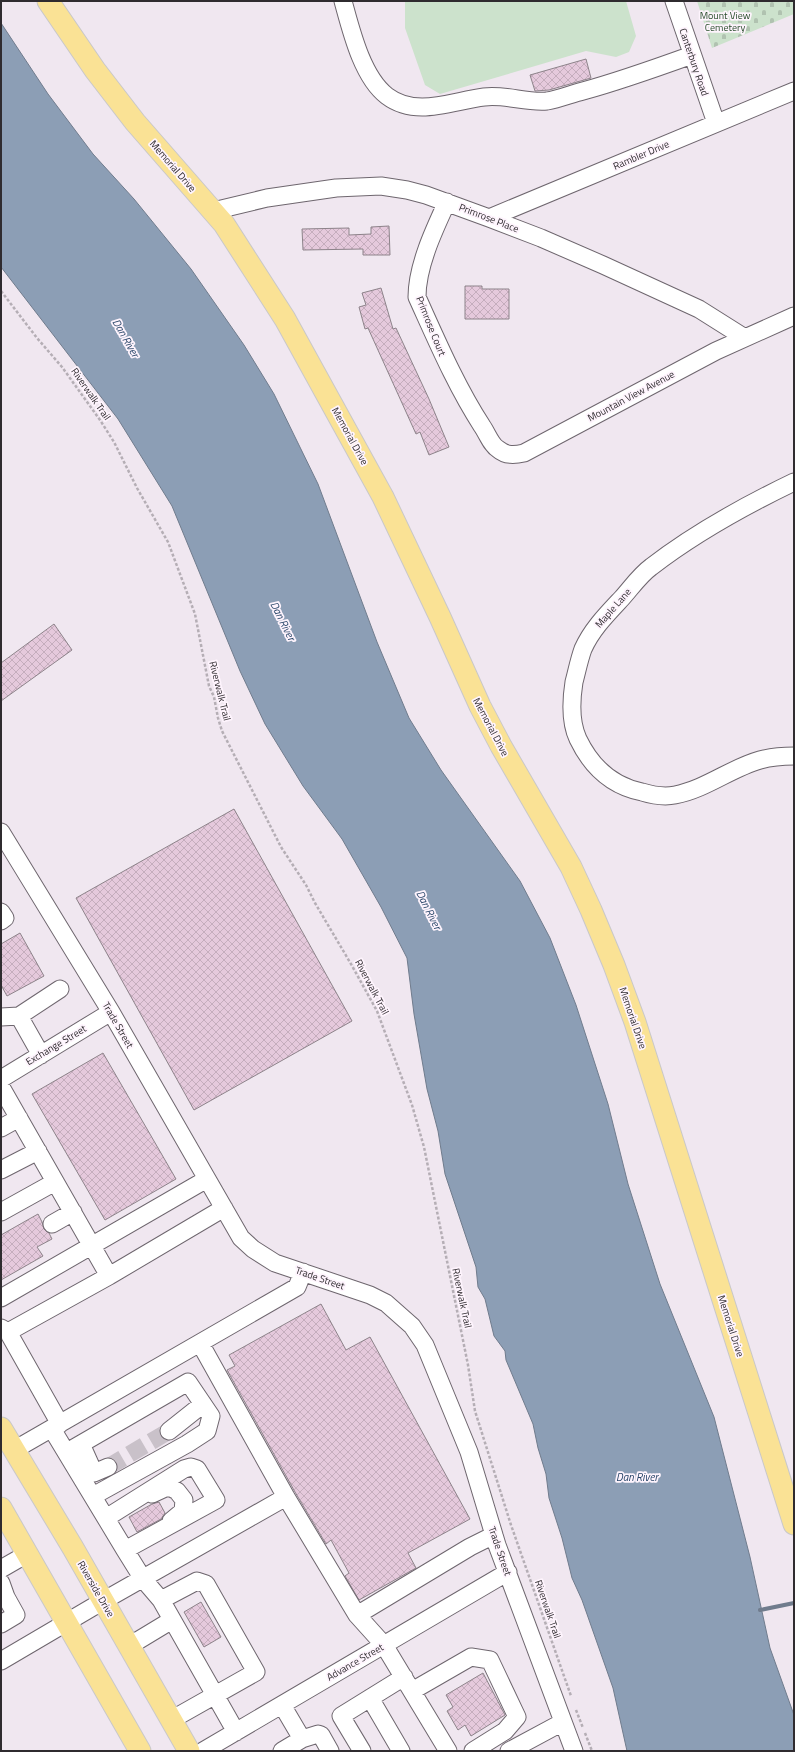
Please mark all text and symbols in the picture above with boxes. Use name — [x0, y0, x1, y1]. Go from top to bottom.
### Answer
park label: Mount View Cemetery — [700, 8, 751, 35]
street label: Canterbury Road — [675, 26, 713, 98]
street label: Rambler Drive — [611, 136, 671, 174]
street label: Memorial Drive — [146, 137, 200, 195]
street label: Primrose Place — [457, 200, 521, 236]
street label: Primrose Court — [412, 294, 450, 359]
water label: Dan River — [109, 316, 144, 361]
street label: Riverwalk Trail — [67, 365, 115, 423]
street label: Mountain View Avenue — [585, 367, 677, 425]
street label: Memorial Drive — [328, 404, 372, 468]
street label: Maple Lane — [591, 585, 635, 631]
water label: Dan River — [266, 599, 300, 645]
street label: Riverwalk Trail — [205, 660, 235, 722]
street label: Memorial Drive — [469, 695, 513, 759]
water label: Dan River — [412, 888, 446, 934]
street label: Riverwalk Trail — [351, 957, 393, 1017]
street label: Memorial Drive — [615, 985, 651, 1051]
street label: Trade Street — [99, 999, 138, 1051]
street label: Exchange Street — [23, 1021, 90, 1069]
street label: Trade Street — [293, 1263, 347, 1294]
street label: Riverwalk Trail — [448, 1267, 476, 1329]
street label: Memorial Drive — [714, 1293, 748, 1359]
water label: Dan River — [616, 1469, 659, 1485]
street label: Trade Street — [485, 1524, 516, 1578]
street label: Riverside Drive — [74, 1558, 118, 1620]
street label: Riverwalk Trail — [531, 1578, 565, 1640]
street label: Advance Street — [324, 1639, 387, 1684]

